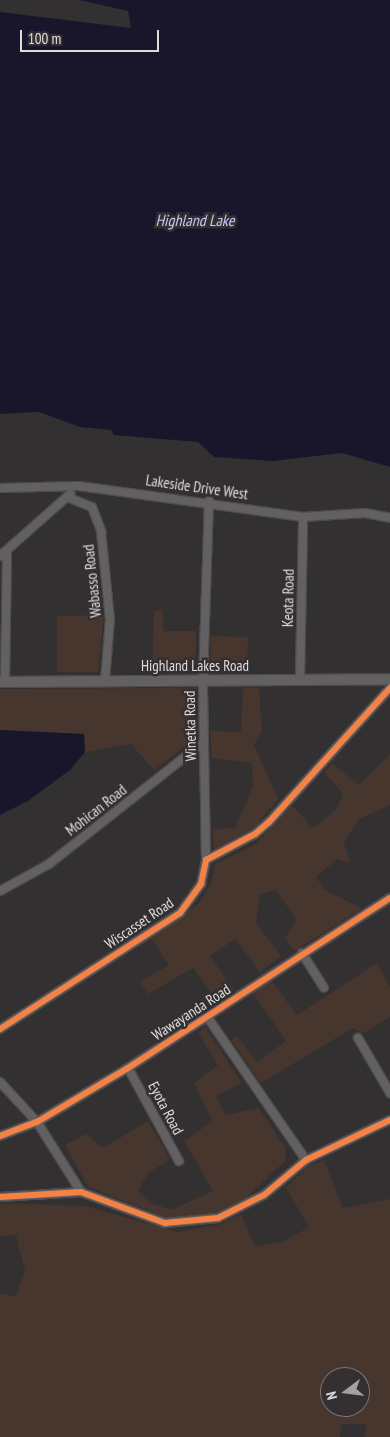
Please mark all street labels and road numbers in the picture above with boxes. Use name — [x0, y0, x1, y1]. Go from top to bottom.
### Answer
street label: Lakeside Drive West — [145, 471, 249, 503]
street label: Wabasso Road — [79, 544, 105, 618]
street label: Keota Road — [278, 569, 298, 627]
street label: Highland Lakes Road — [141, 657, 249, 675]
street label: Winetka Road — [180, 690, 200, 762]
street label: Mohican Road — [62, 781, 130, 839]
street label: Wiscasset Road — [101, 893, 177, 953]
street label: Wawayanda Road — [148, 980, 234, 1044]
street label: Eyota Road — [145, 1078, 187, 1138]

